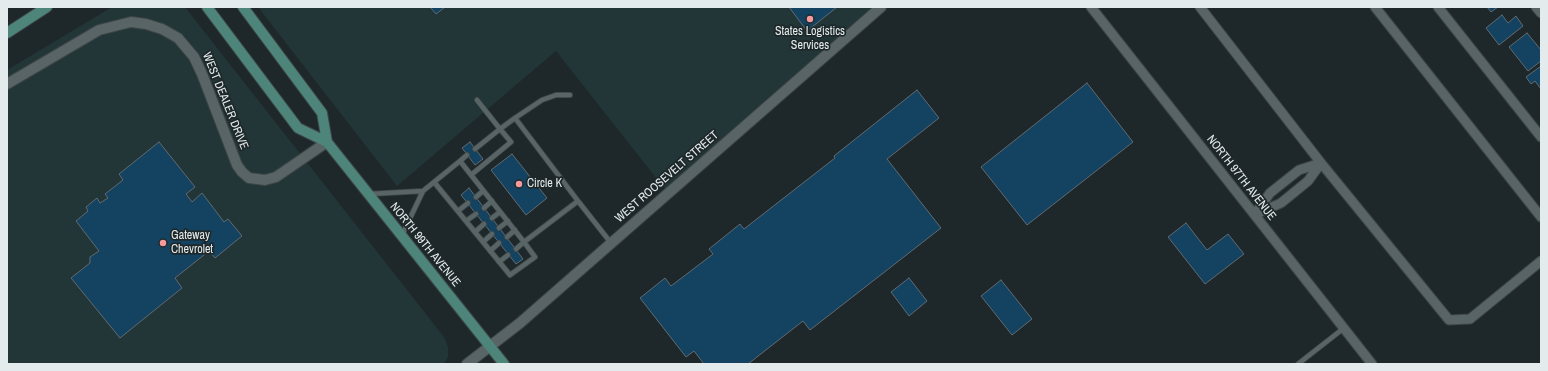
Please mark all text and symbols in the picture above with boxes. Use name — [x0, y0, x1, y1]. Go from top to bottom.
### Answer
marker: States Logistics Services — [805, 14, 815, 24]
place label: States Logistics Services — [775, 25, 845, 53]
street label: WEST DEALER DRIVE — [199, 50, 251, 152]
street label: WEST ROOSEVELT STREET — [612, 128, 722, 226]
street label: NORTH 97TH AVENUE — [1203, 133, 1279, 223]
place label: Circle K — [527, 177, 562, 191]
marker: Circle K — [514, 179, 524, 189]
street label: NORTH 99TH AVENUE — [387, 200, 463, 290]
place label: Gateway Chevrolet — [171, 229, 213, 257]
marker: Gateway Chevrolet — [158, 238, 168, 248]

